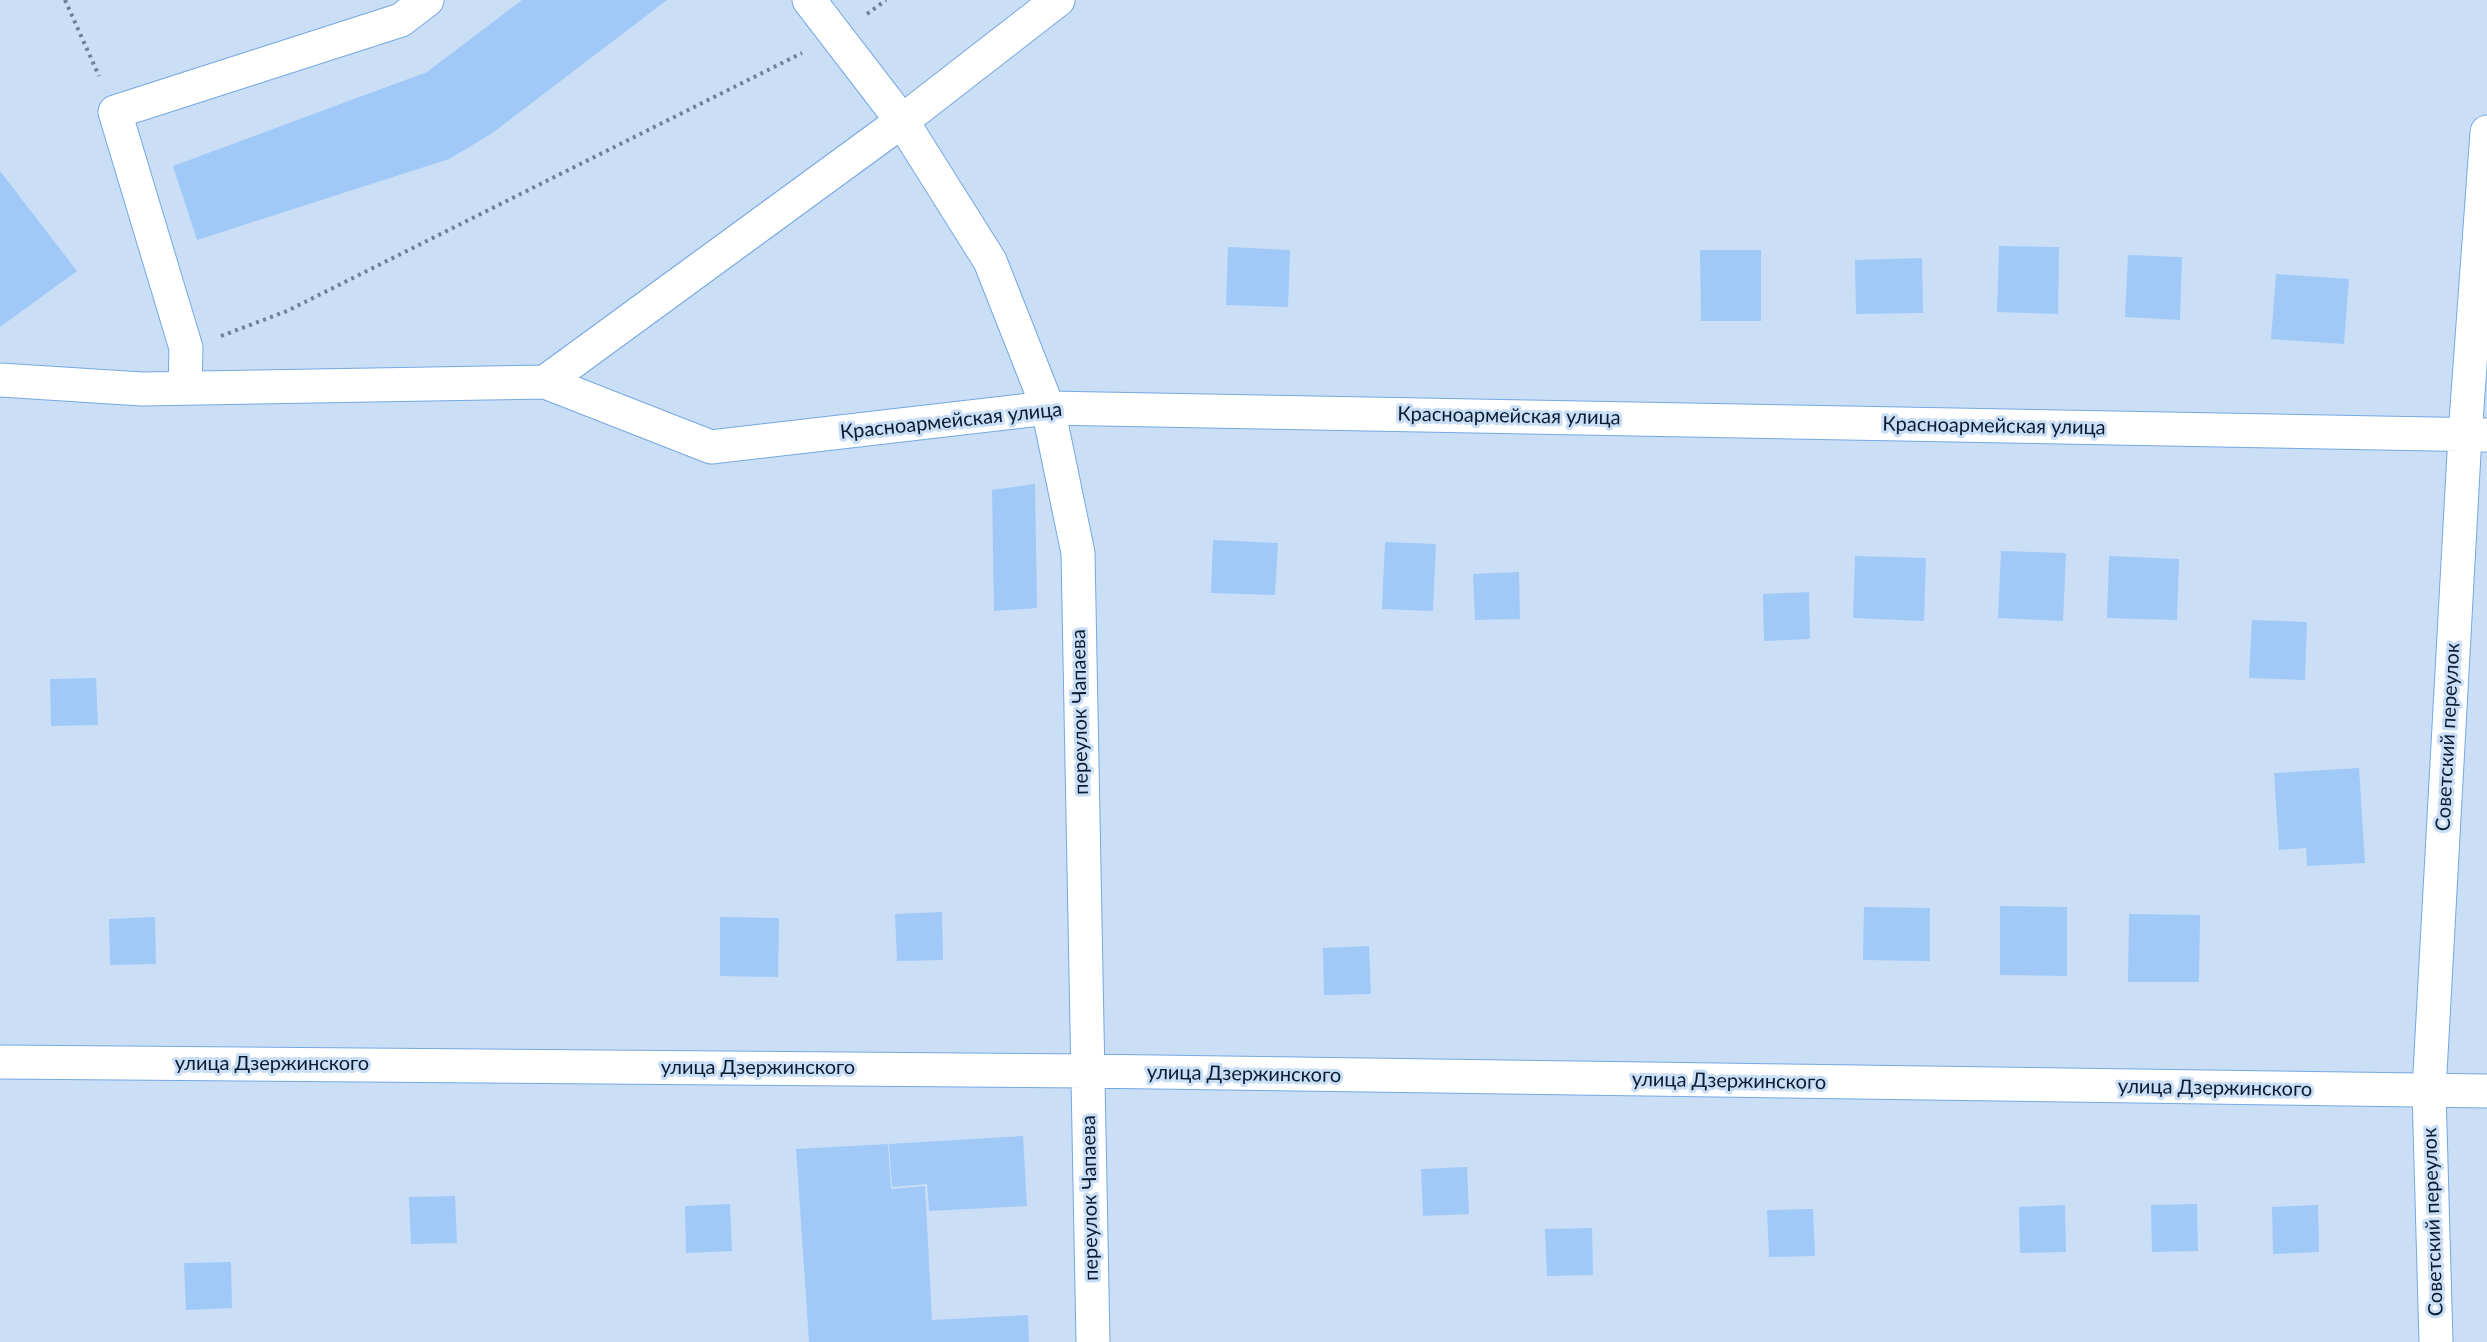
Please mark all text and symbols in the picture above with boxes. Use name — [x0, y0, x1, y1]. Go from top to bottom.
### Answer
street label: Красноармейская улица — [839, 397, 1063, 445]
street label: Красноармейская улица — [1397, 402, 1621, 430]
street label: Красноармейская улица — [1882, 412, 2106, 440]
street label: переулок Чапаева — [1067, 629, 1093, 795]
street label: Советский переулок — [2431, 642, 2465, 832]
street label: улица Дзержинского — [175, 1052, 369, 1076]
street label: улица Дзержинского — [661, 1056, 855, 1080]
street label: улица Дзержинского — [1147, 1060, 1341, 1088]
street label: улица Дзержинского — [1632, 1067, 1826, 1095]
street label: улица Дзержинского — [2118, 1074, 2312, 1102]
street label: переулок Чапаева — [1077, 1115, 1103, 1281]
street label: Советский переулок — [2418, 1127, 2448, 1317]

